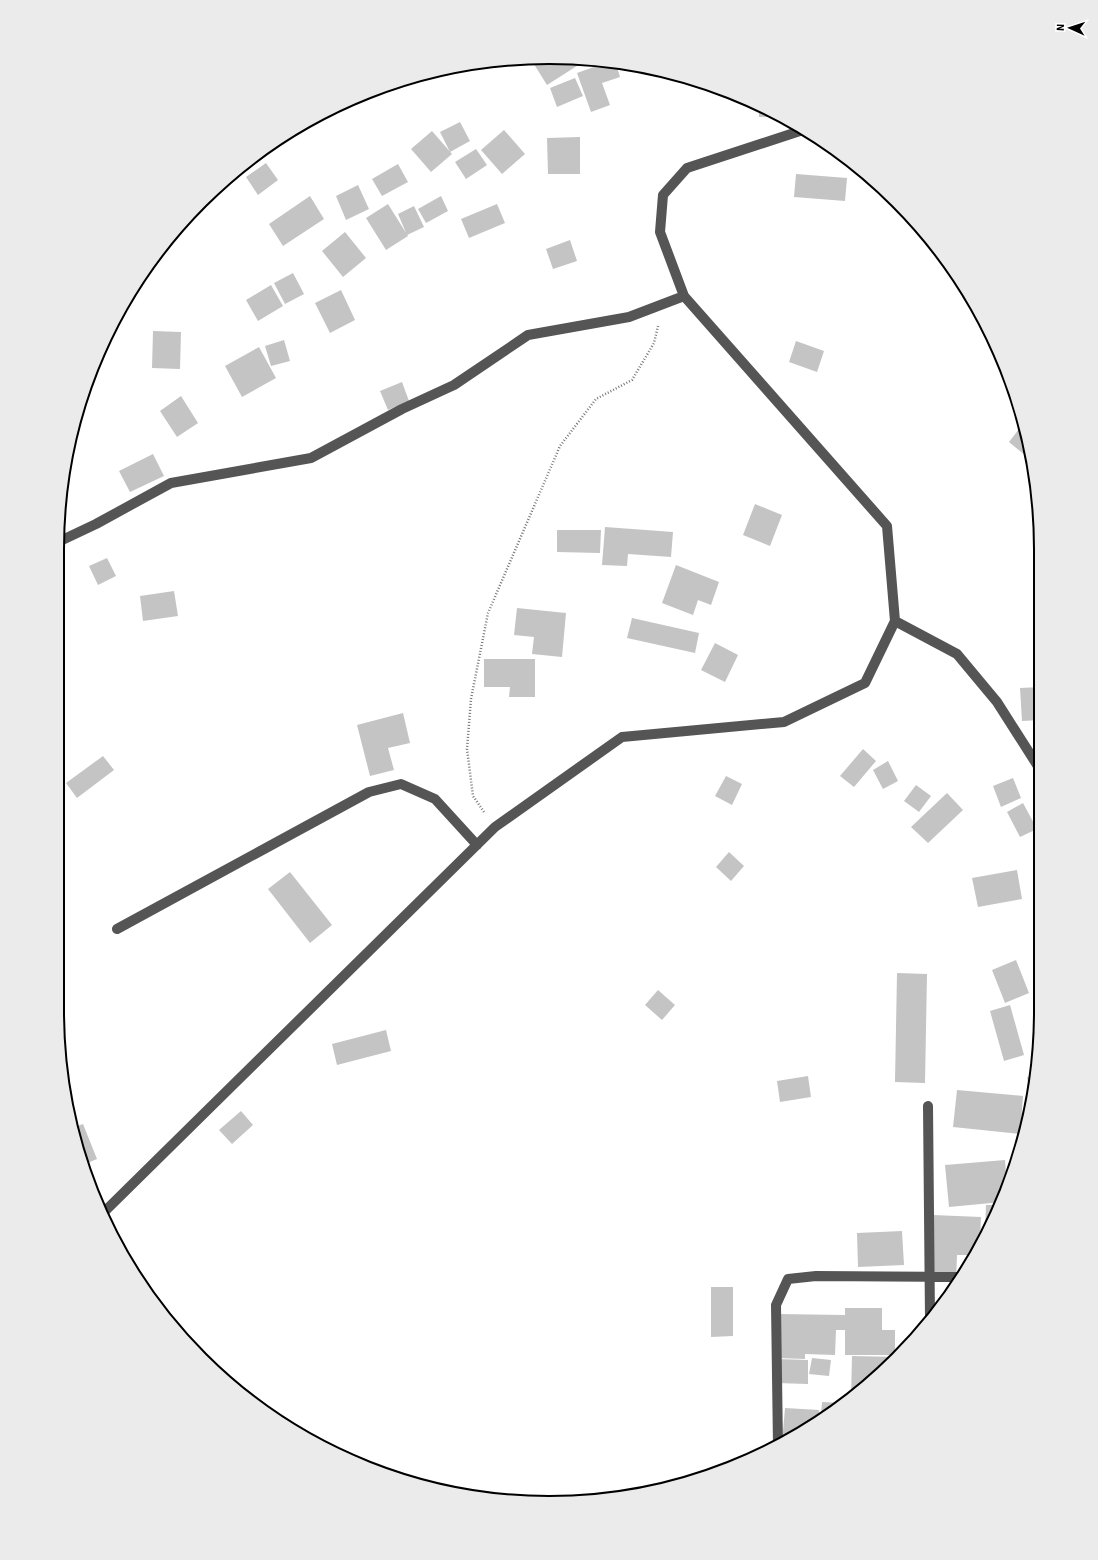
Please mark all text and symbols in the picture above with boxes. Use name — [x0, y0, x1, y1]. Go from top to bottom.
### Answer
north arrow — [1050, 8, 1090, 48]
text: N — [1053, 23, 1068, 32]

